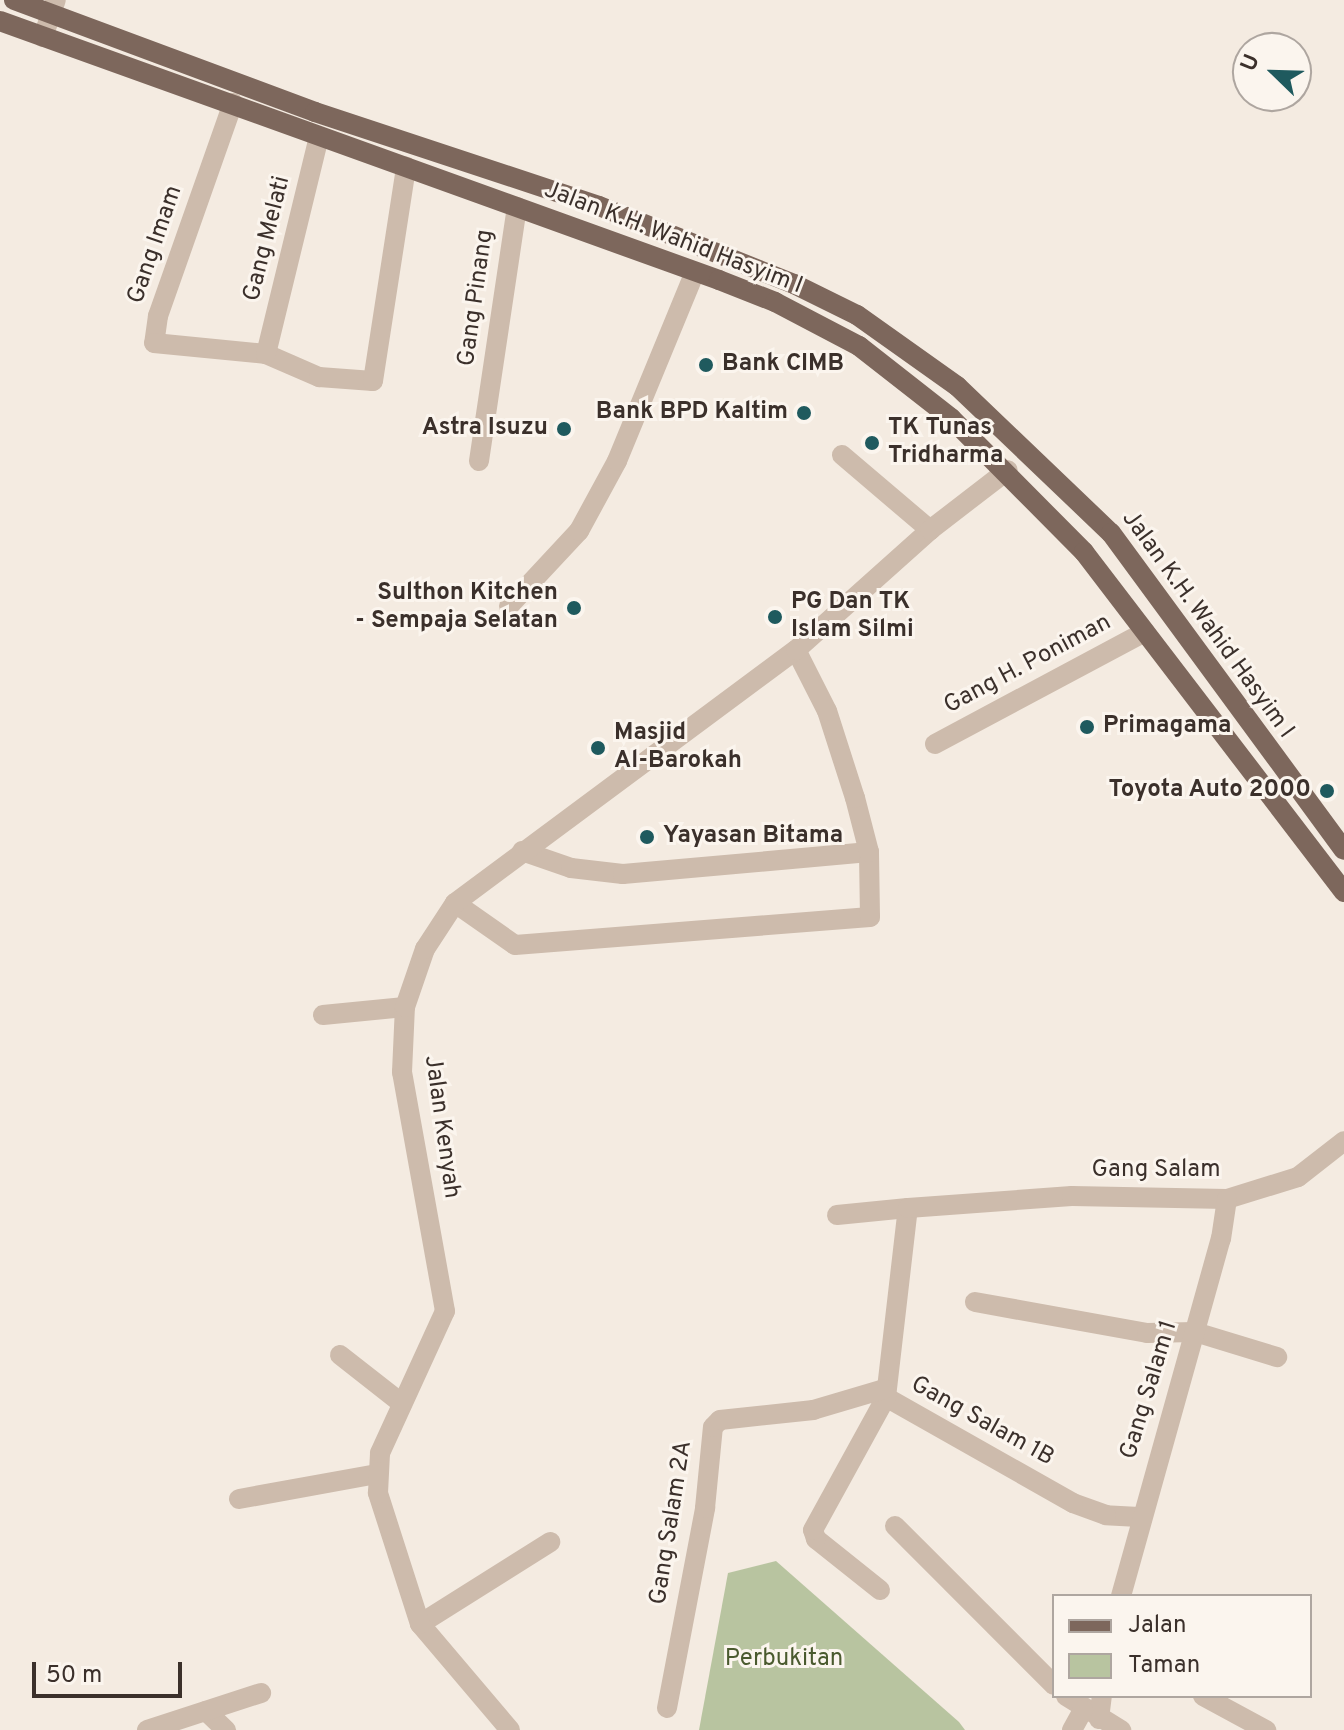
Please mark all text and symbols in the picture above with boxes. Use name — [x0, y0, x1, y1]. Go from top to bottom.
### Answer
north arrow — [1232, 32, 1312, 112]
text: U — [1236, 51, 1267, 76]
street label: Gang Melati — [239, 173, 297, 305]
street label: Jalan K.H. Wahid Hasyim I — [539, 176, 807, 302]
street label: Gang Imam — [122, 182, 190, 308]
street label: Gang Pinang — [453, 228, 501, 368]
place label: Bank CIMB — [722, 351, 844, 379]
marker: Bank CIMB — [697, 356, 715, 374]
place label: Bank BPD Kaltim — [596, 399, 788, 427]
marker: Bank BPD Kaltim — [795, 404, 813, 422]
place label: Astra Isuzu — [422, 415, 548, 443]
place label: TK Tunas Tridharma — [888, 415, 1003, 471]
marker: Astra Isuzu — [555, 420, 573, 438]
marker: TK Tunas Tridharma — [863, 434, 881, 452]
street label: Jalan K.H. Wahid Hasyim I — [1115, 505, 1299, 745]
place label: Sulthon Kitchen - Sempaja Selatan — [355, 580, 558, 636]
place label: PG Dan TK Islam Silmi — [791, 589, 914, 645]
marker: Sulthon Kitchen - Sempaja Selatan — [565, 599, 583, 617]
marker: PG Dan TK Islam Silmi — [766, 608, 784, 626]
street label: Gang H. Poniman — [940, 609, 1116, 721]
place label: Primagama — [1103, 713, 1231, 741]
marker: Primagama — [1078, 718, 1096, 736]
place label: Masjid Al-Barokah — [614, 720, 742, 776]
marker: Masjid Al-Barokah — [589, 739, 607, 757]
place label: Toyota Auto 2000 — [1107, 777, 1311, 805]
marker: Toyota Auto 2000 — [1318, 782, 1336, 800]
place label: Yayasan Bitama — [663, 823, 843, 851]
marker: Yayasan Bitama — [638, 828, 656, 846]
street label: Jalan Kenyah — [417, 1054, 465, 1200]
street label: Gang Salam — [1091, 1157, 1221, 1185]
street label: Gang Salam 1 — [1115, 1317, 1185, 1463]
street label: Gang Salam 1B — [905, 1371, 1059, 1473]
street label: Gang Salam 2A — [645, 1439, 699, 1607]
legend — [1052, 1594, 1312, 1698]
text: Jalan — [1128, 1611, 1186, 1641]
scale bar — [36, 1646, 186, 1696]
park label: Perbukitan — [725, 1646, 843, 1674]
text: Taman — [1128, 1651, 1200, 1681]
text: 50 m — [46, 1661, 102, 1691]

